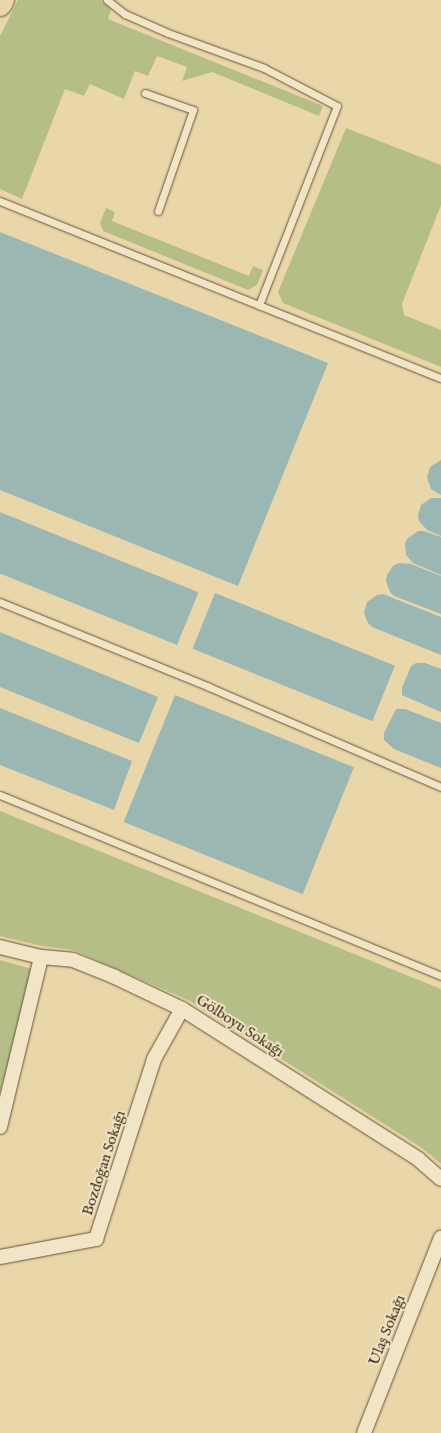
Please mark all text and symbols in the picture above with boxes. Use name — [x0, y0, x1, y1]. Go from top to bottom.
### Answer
street label: Gölboyu Sokağı — [193, 991, 287, 1061]
street label: Bozdoğan Sokağı — [79, 1108, 129, 1218]
street label: Ulaş Sokağı — [365, 1292, 409, 1368]

